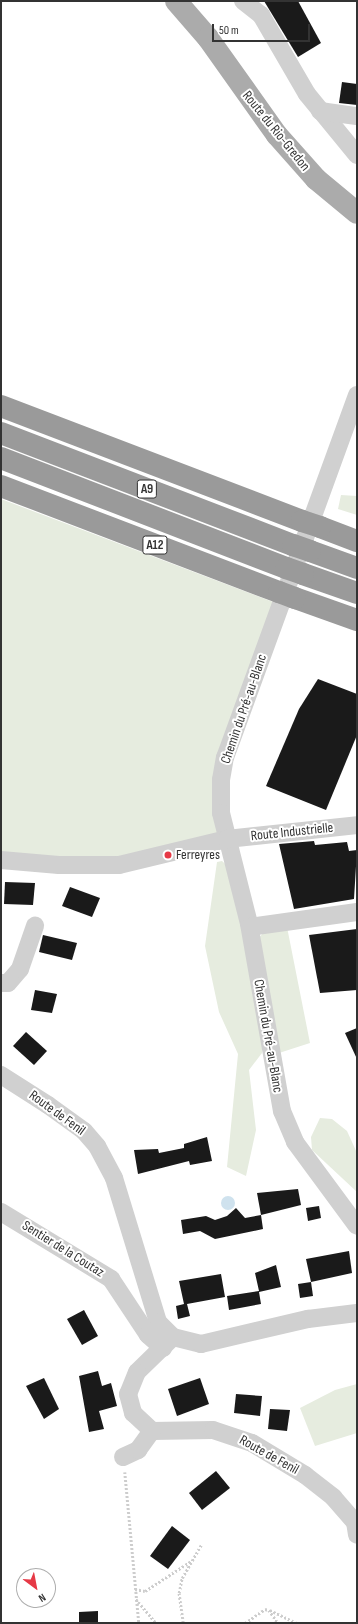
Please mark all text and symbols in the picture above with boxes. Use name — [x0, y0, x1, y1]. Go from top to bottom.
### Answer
scale bar — [214, 16, 312, 42]
text: 50 m — [219, 23, 239, 38]
street label: Route du Rio-Gredon — [239, 88, 313, 174]
road number: A9 — [136, 478, 158, 500]
road number: A12 — [142, 534, 168, 556]
street label: Chemin du Pré-au-Blanc — [217, 652, 271, 766]
street label: Route Industrielle — [250, 819, 334, 845]
place label: Ferreyres — [176, 847, 220, 863]
marker: Ferreyres — [163, 850, 173, 860]
street label: Chemin du Pré-au-Blanc — [250, 978, 286, 1094]
street label: Route de Fenil — [26, 1087, 88, 1139]
street label: Sentier de la Coutaz — [19, 1217, 107, 1281]
street label: Route de Fenil — [236, 1432, 302, 1478]
north arrow — [16, 1568, 56, 1608]
text: N — [36, 1591, 48, 1605]

